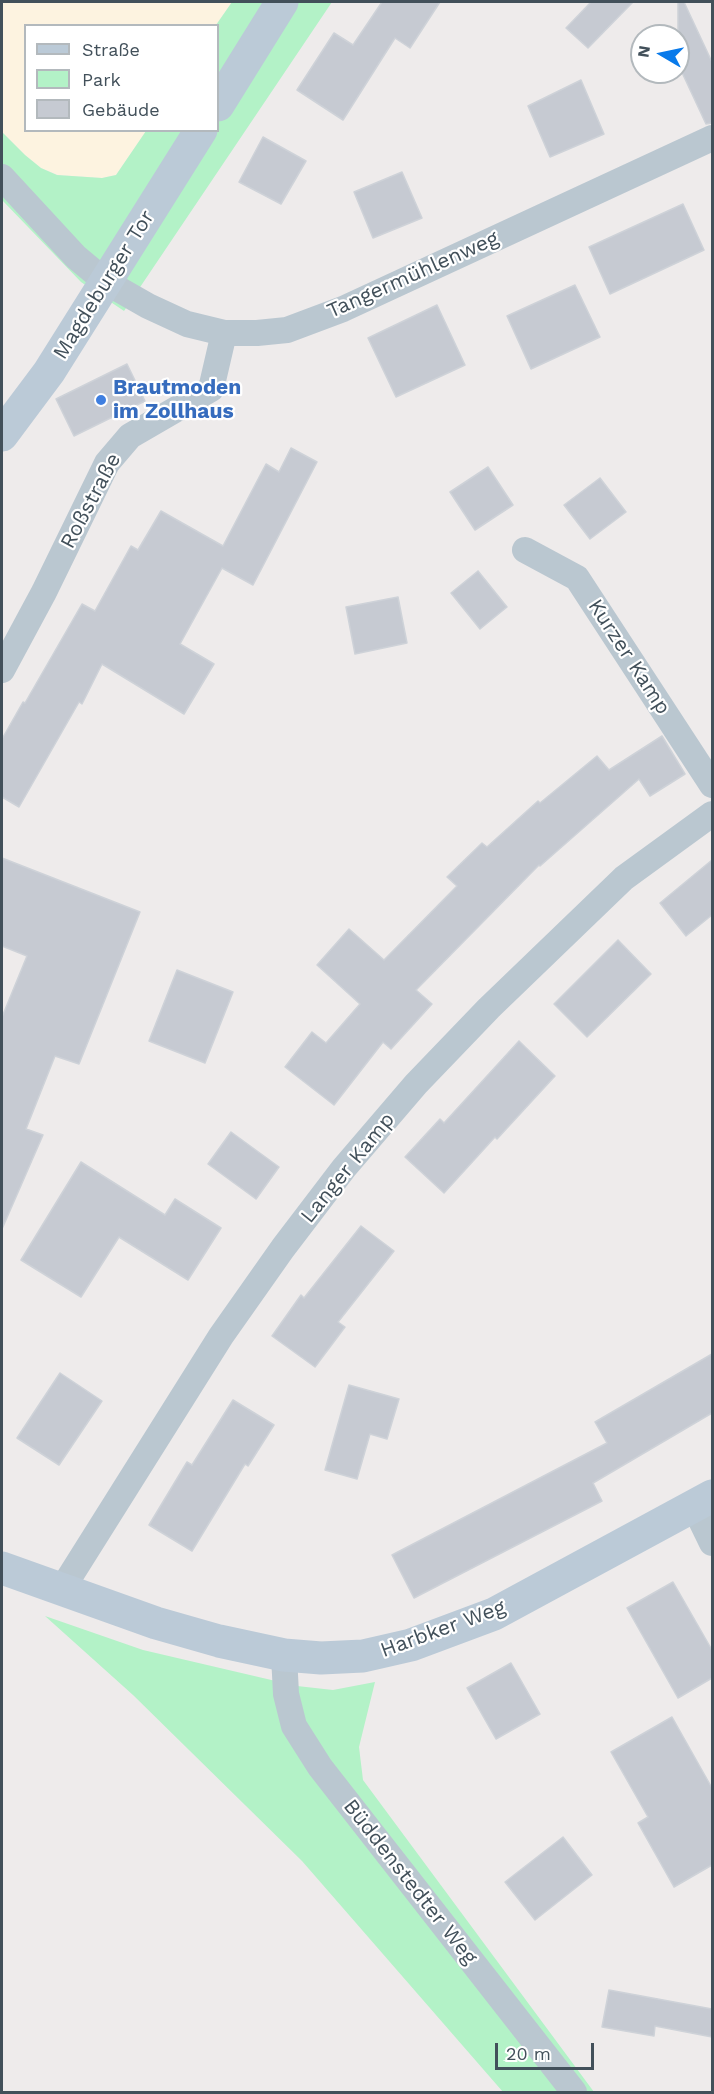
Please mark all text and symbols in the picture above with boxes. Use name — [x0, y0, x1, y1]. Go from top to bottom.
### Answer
legend — [24, 24, 219, 132]
north arrow — [630, 24, 690, 84]
text: Straße — [82, 39, 140, 60]
text: N — [633, 44, 654, 59]
text: Park — [82, 69, 121, 90]
text: Gebäude — [82, 99, 160, 120]
street label: Magdeburger Tor — [48, 206, 160, 364]
street label: Tangermühlenweg — [323, 226, 503, 324]
place label: Brautmoden im Zollhaus — [113, 375, 241, 425]
marker: Brautmoden im Zollhaus — [94, 393, 108, 407]
street label: Roßstraße — [55, 449, 127, 553]
street label: Kurzer Kamp — [582, 595, 676, 719]
street label: Langer Kamp — [296, 1108, 400, 1228]
street label: Harbker Weg — [377, 1595, 509, 1663]
street label: Büddenstedter Weg — [338, 1794, 482, 1970]
scale bar — [498, 2031, 597, 2069]
text: 20 m — [506, 2043, 551, 2064]

